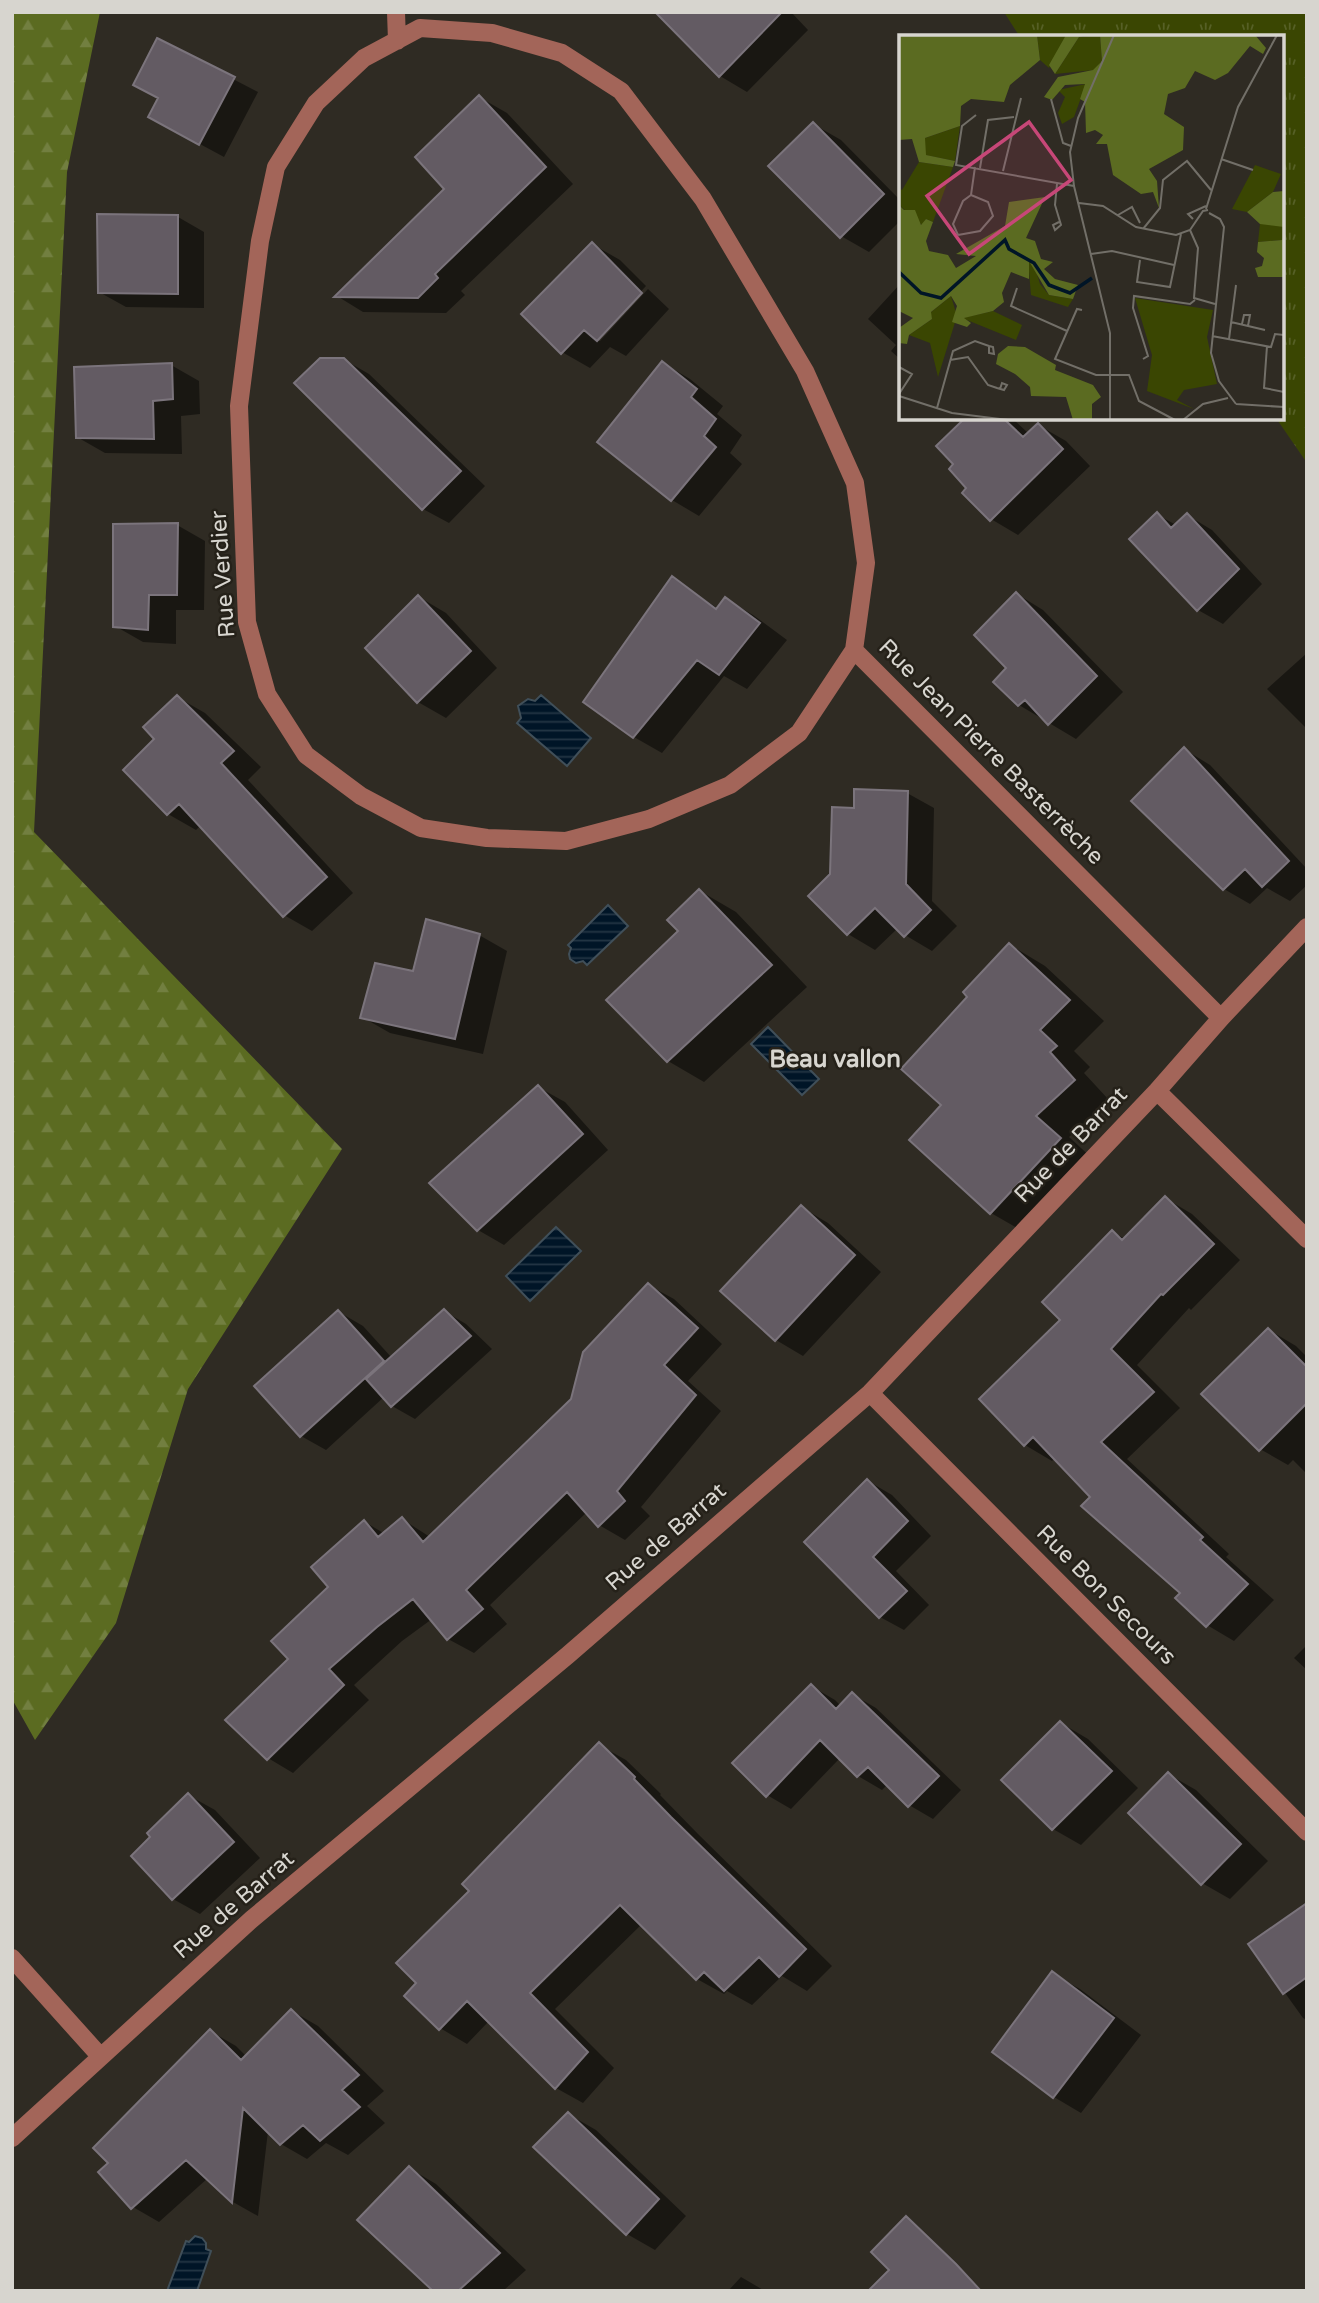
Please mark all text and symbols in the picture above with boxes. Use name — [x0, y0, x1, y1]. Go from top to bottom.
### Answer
inset map — [899, 35, 1284, 420]
street label: Rue Verdier — [205, 509, 241, 639]
street label: Rue Jean Pierre Basterrèche — [872, 633, 1110, 871]
district label: Beau vallon — [769, 1045, 901, 1074]
street label: Rue de Barrat — [1009, 1081, 1134, 1209]
street label: Rue de Barrat — [600, 1477, 732, 1597]
street label: Rue Bon Secours — [1030, 1519, 1182, 1671]
street label: Rue de Barrat — [168, 1845, 300, 1965]

